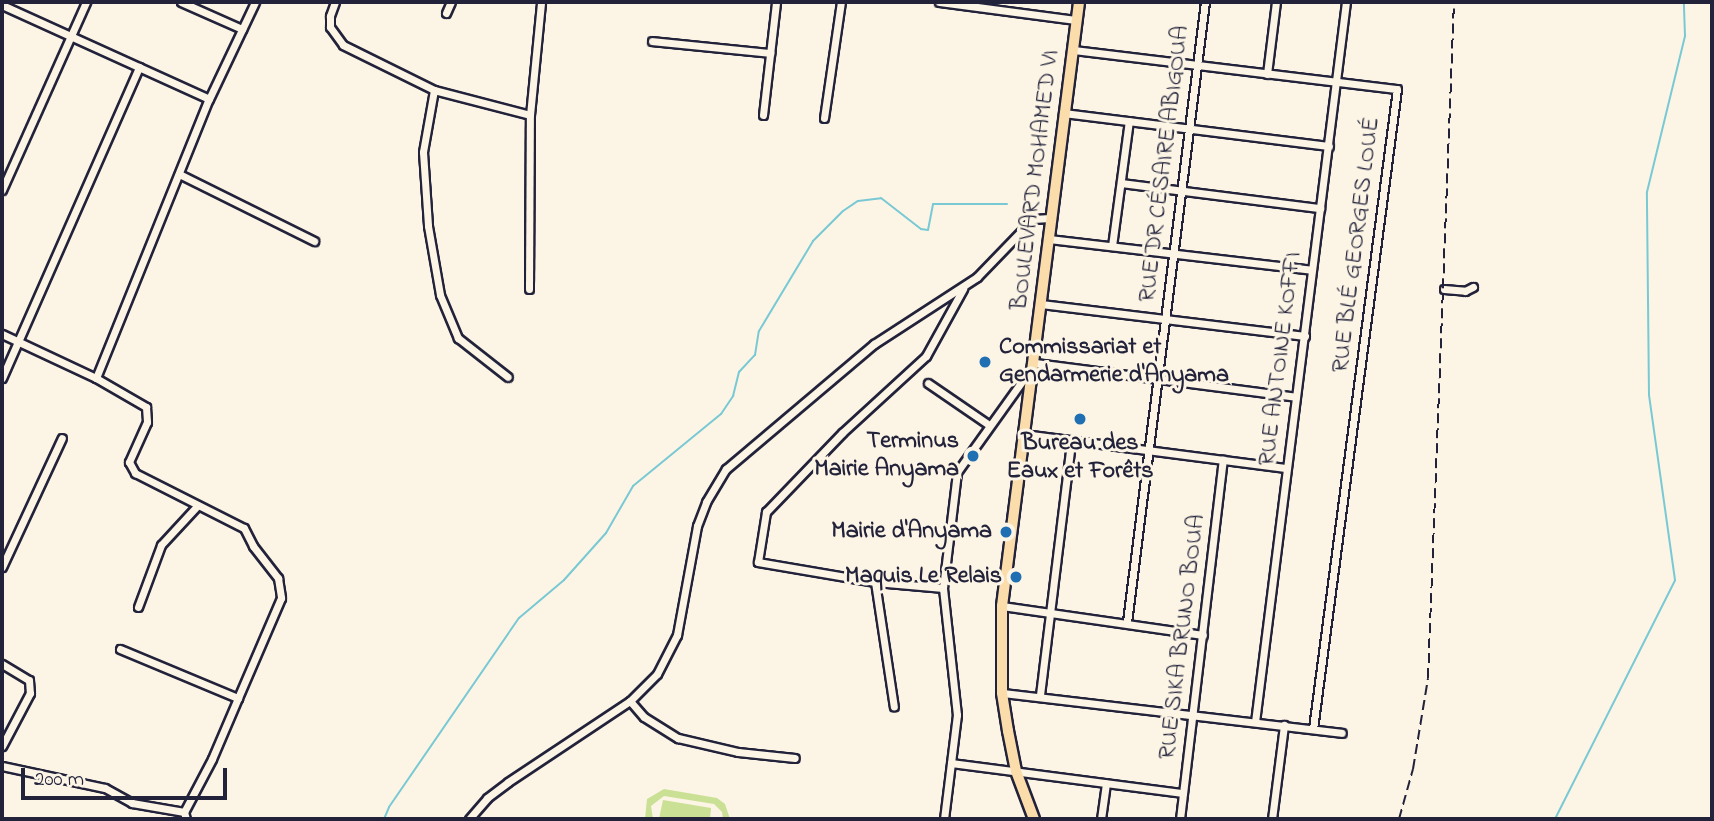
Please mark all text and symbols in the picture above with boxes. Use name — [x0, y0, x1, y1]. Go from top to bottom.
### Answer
street label: RUE DR CÉSAIRE ABIGOUA — [1134, 24, 1196, 304]
street label: BOULEVARD MOHAMED VI — [1006, 48, 1066, 312]
street label: RUE BLÉ GEORGES LOUÉ — [1327, 116, 1387, 374]
street label: RUE ANTOINE KOFFI — [1254, 250, 1308, 468]
place label: Commissariat et Gendarmerie d'Anyama — [999, 334, 1229, 390]
marker: Commissariat et Gendarmerie d'Anyama — [977, 354, 993, 370]
marker: Bureau des Eaux et Forêts — [1072, 411, 1088, 427]
place label: Terminus Mairie Anyama — [814, 428, 959, 484]
place label: Bureau des Eaux et Forêts — [1006, 430, 1154, 486]
marker: Terminus Mairie Anyama — [965, 448, 981, 464]
street label: RUE SIKA BRUNO BOUA — [1154, 513, 1212, 761]
place label: Mairie d'Anyama — [831, 518, 992, 546]
marker: Mairie d'Anyama — [998, 524, 1014, 540]
place label: Maquis Le Relais — [845, 563, 1002, 591]
marker: Maquis Le Relais — [1008, 569, 1024, 585]
scale bar — [24, 754, 231, 798]
text: 200 m — [34, 765, 84, 795]

